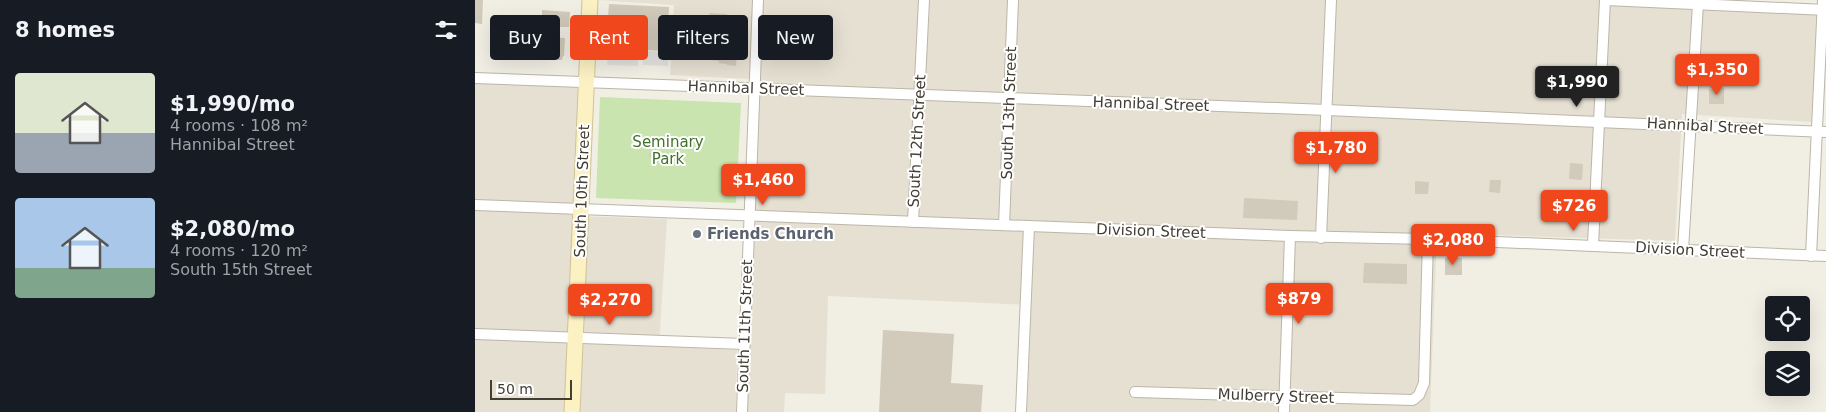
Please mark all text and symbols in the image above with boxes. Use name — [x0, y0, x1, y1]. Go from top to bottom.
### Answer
chip: Buy — [490, 15, 560, 60]
chip: Rent — [570, 15, 648, 60]
chip: Filters — [658, 15, 748, 60]
chip: New — [758, 15, 833, 60]
icon: filters — [432, 16, 460, 44]
text: 8 homes — [15, 18, 115, 42]
street label: South 13th Street — [998, 46, 1020, 180]
pin: $1,350 — [1676, 54, 1758, 96]
text: $1,350 — [1686, 60, 1748, 79]
pin: $1,990 — [1536, 66, 1618, 108]
text: $1,990 — [1546, 72, 1608, 91]
street label: South 12th Street — [905, 74, 929, 208]
street label: Hannibal Street — [687, 77, 805, 99]
text: $1,990/mo — [170, 92, 295, 116]
icon: home — [55, 93, 115, 153]
street label: Hannibal Street — [1092, 93, 1210, 115]
street label: Hannibal Street — [1646, 114, 1764, 138]
text: 4 rooms · 108 m² — [170, 116, 308, 135]
street label: South 10th Street — [571, 124, 593, 258]
pin: $1,780 — [1295, 132, 1377, 174]
park label: Seminary Park — [632, 133, 704, 168]
text: Hannibal Street — [170, 135, 295, 154]
text: $1,780 — [1305, 138, 1367, 157]
pin: $1,460 — [722, 164, 804, 206]
text: $1,460 — [732, 170, 794, 189]
pin: $726 — [1544, 190, 1604, 232]
text: $726 — [1552, 196, 1596, 215]
text: $2,080/mo — [170, 217, 295, 241]
icon: home — [55, 218, 115, 278]
street label: Division Street — [1096, 220, 1206, 242]
pin: $2,080 — [1412, 224, 1494, 266]
place label: Friends Church — [707, 225, 834, 243]
marker: Friends Church — [691, 228, 703, 240]
text: $2,080 — [1422, 230, 1484, 249]
street label: Division Street — [1635, 238, 1745, 262]
text: 4 rooms · 120 m² — [170, 241, 308, 260]
street label: South 11th Street — [734, 259, 756, 393]
text: South 15th Street — [170, 260, 312, 279]
pin: $879 — [1269, 282, 1329, 325]
pin: $2,270 — [569, 284, 651, 326]
text: $879 — [1277, 289, 1321, 308]
text: $2,270 — [579, 290, 641, 309]
map controls — [1765, 296, 1810, 396]
button: locate — [1765, 296, 1810, 341]
button: layers — [1765, 351, 1810, 396]
scale bar — [490, 377, 573, 400]
text: 50 m — [497, 381, 533, 397]
street label: Mulberry Street — [1217, 385, 1335, 407]

